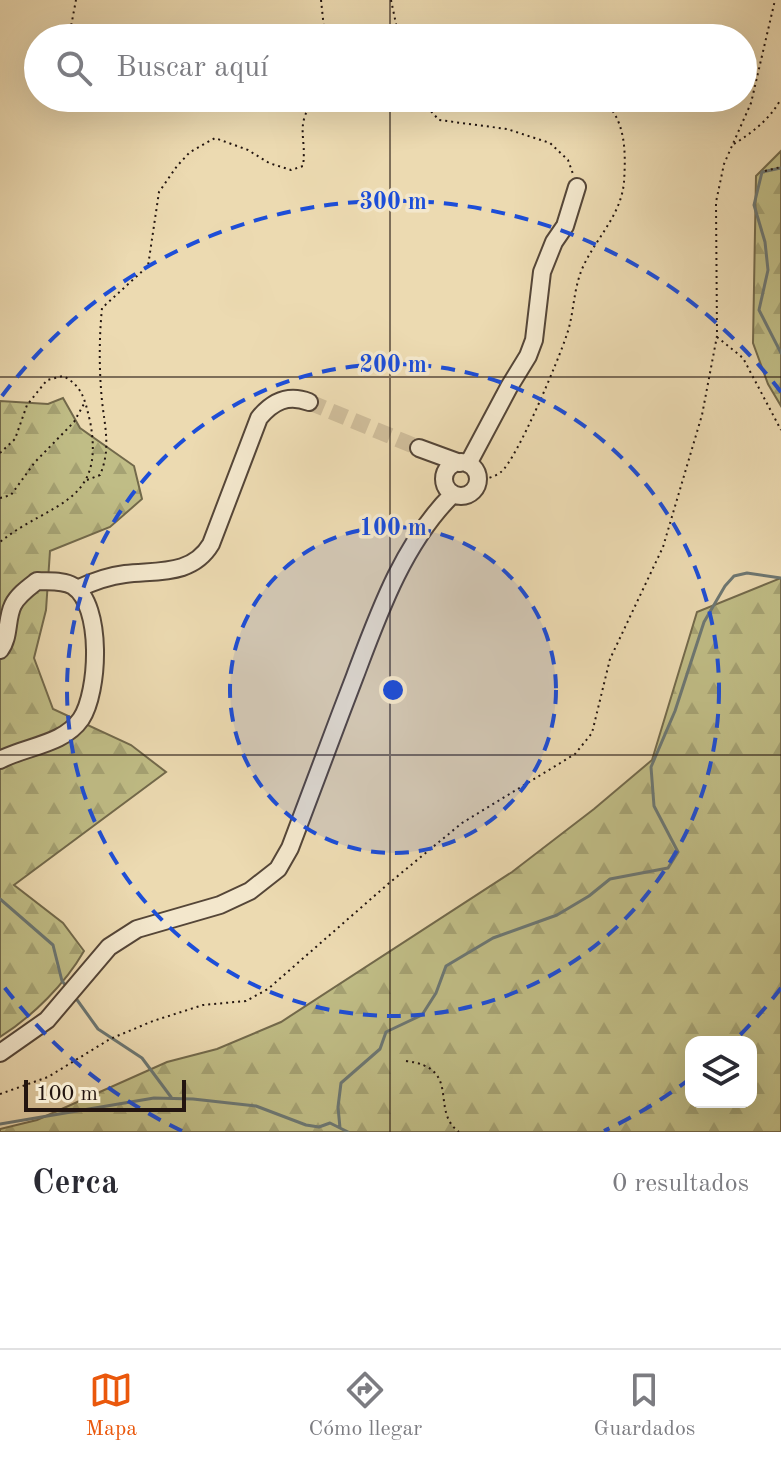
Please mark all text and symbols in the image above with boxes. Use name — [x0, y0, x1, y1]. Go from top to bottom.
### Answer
search box — [24, 24, 757, 112]
icon: search — [52, 46, 96, 90]
text: Buscar aquí — [116, 53, 268, 83]
text: 300 m — [359, 191, 427, 215]
text: 200 m — [359, 354, 427, 378]
text: 100 m — [359, 517, 427, 541]
centre of rings — [379, 676, 407, 704]
map controls — [685, 1036, 757, 1108]
button: layers — [685, 1036, 757, 1108]
scale bar — [24, 1076, 186, 1112]
text: 100 m — [36, 1083, 98, 1105]
text: Cerca — [32, 1167, 118, 1201]
text: 0 resultados — [612, 1171, 749, 1197]
tab: Mapa — [86, 1368, 137, 1443]
tab: Cómo llegar — [308, 1368, 422, 1443]
tab: Guardados — [594, 1368, 695, 1443]

